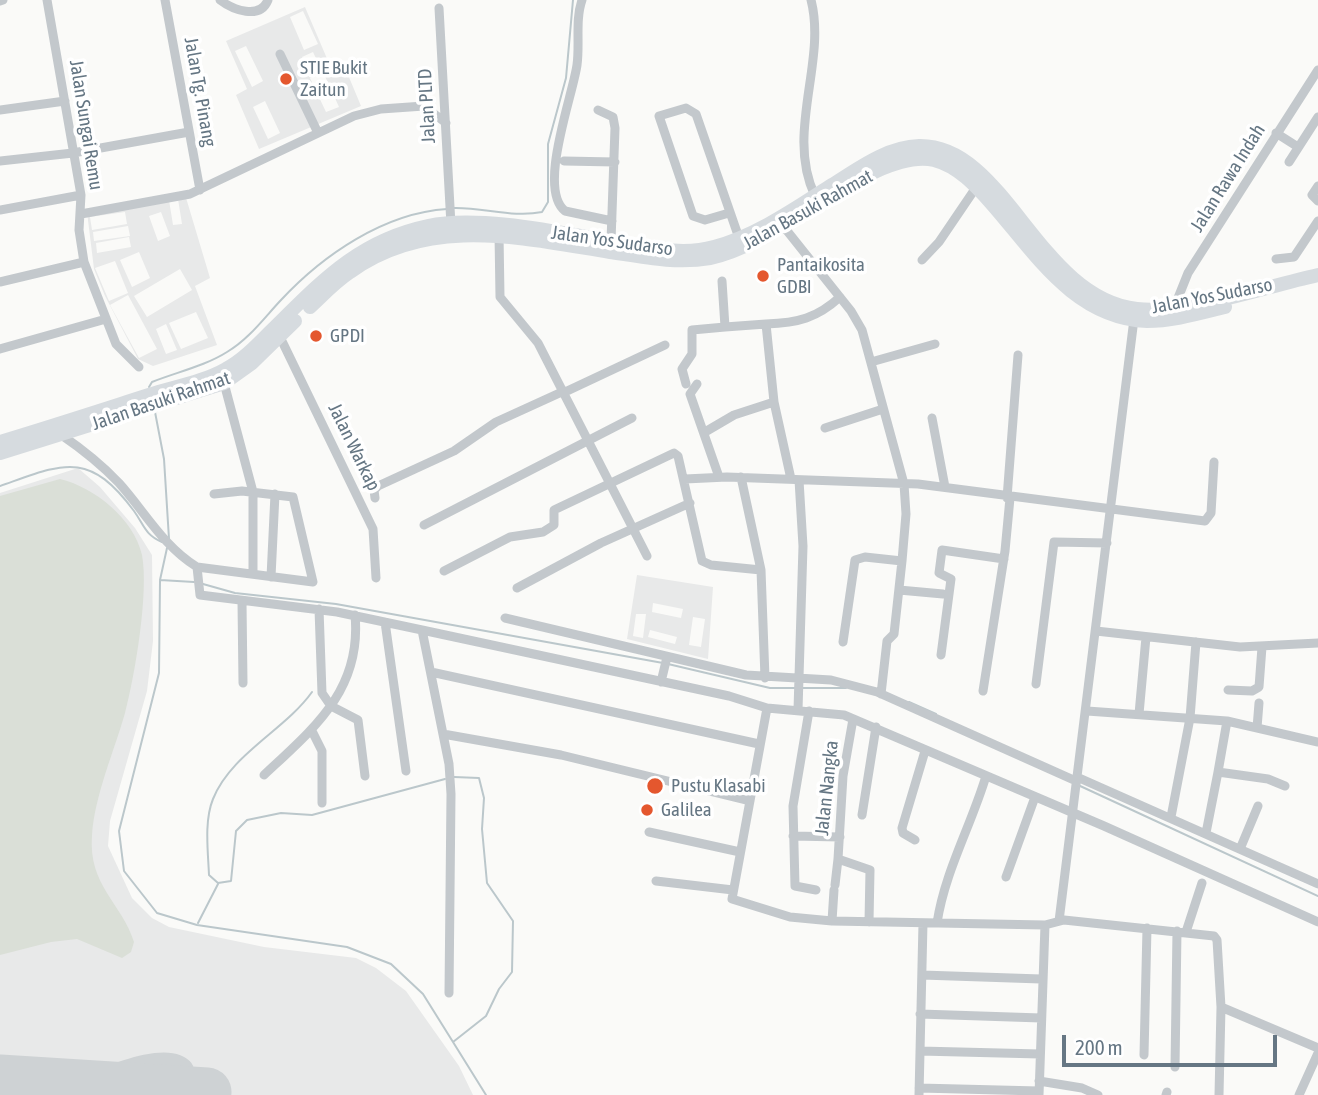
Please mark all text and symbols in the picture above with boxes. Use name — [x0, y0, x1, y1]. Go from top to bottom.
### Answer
street label: Jalan Tg. Pinang — [179, 36, 221, 148]
place label: STIE Bukit Zaitun — [300, 57, 368, 101]
street label: Jalan Sungai Remu — [64, 58, 108, 192]
street label: Jalan PLTD — [414, 68, 440, 144]
marker: STIE Bukit Zaitun — [278, 71, 294, 87]
street label: Jalan Rawa Indah — [1186, 120, 1270, 236]
street label: Jalan Basuki Rahmat — [739, 165, 877, 255]
street label: Jalan Yos Sudarso — [550, 221, 674, 261]
place label: Pantaikosita GDBI — [777, 254, 865, 298]
marker: Pantaikosita GDBI — [755, 268, 771, 284]
street label: Jalan Yos Sudarso — [1150, 273, 1274, 319]
place label: GPDI — [330, 325, 365, 347]
marker: GPDI — [308, 328, 324, 344]
street label: Jalan Basuki Rahmat — [89, 367, 233, 435]
street label: Jalan Warkap — [323, 400, 385, 494]
street label: Jalan Nangka — [811, 739, 843, 837]
place label: Pustu Klasabi — [671, 775, 766, 797]
marker: Pustu Klasabi — [645, 776, 665, 796]
place label: Galilea — [661, 799, 712, 821]
marker: Galilea — [639, 802, 655, 818]
scale bar — [1066, 1021, 1281, 1066]
text: 200 m — [1075, 1035, 1123, 1059]

